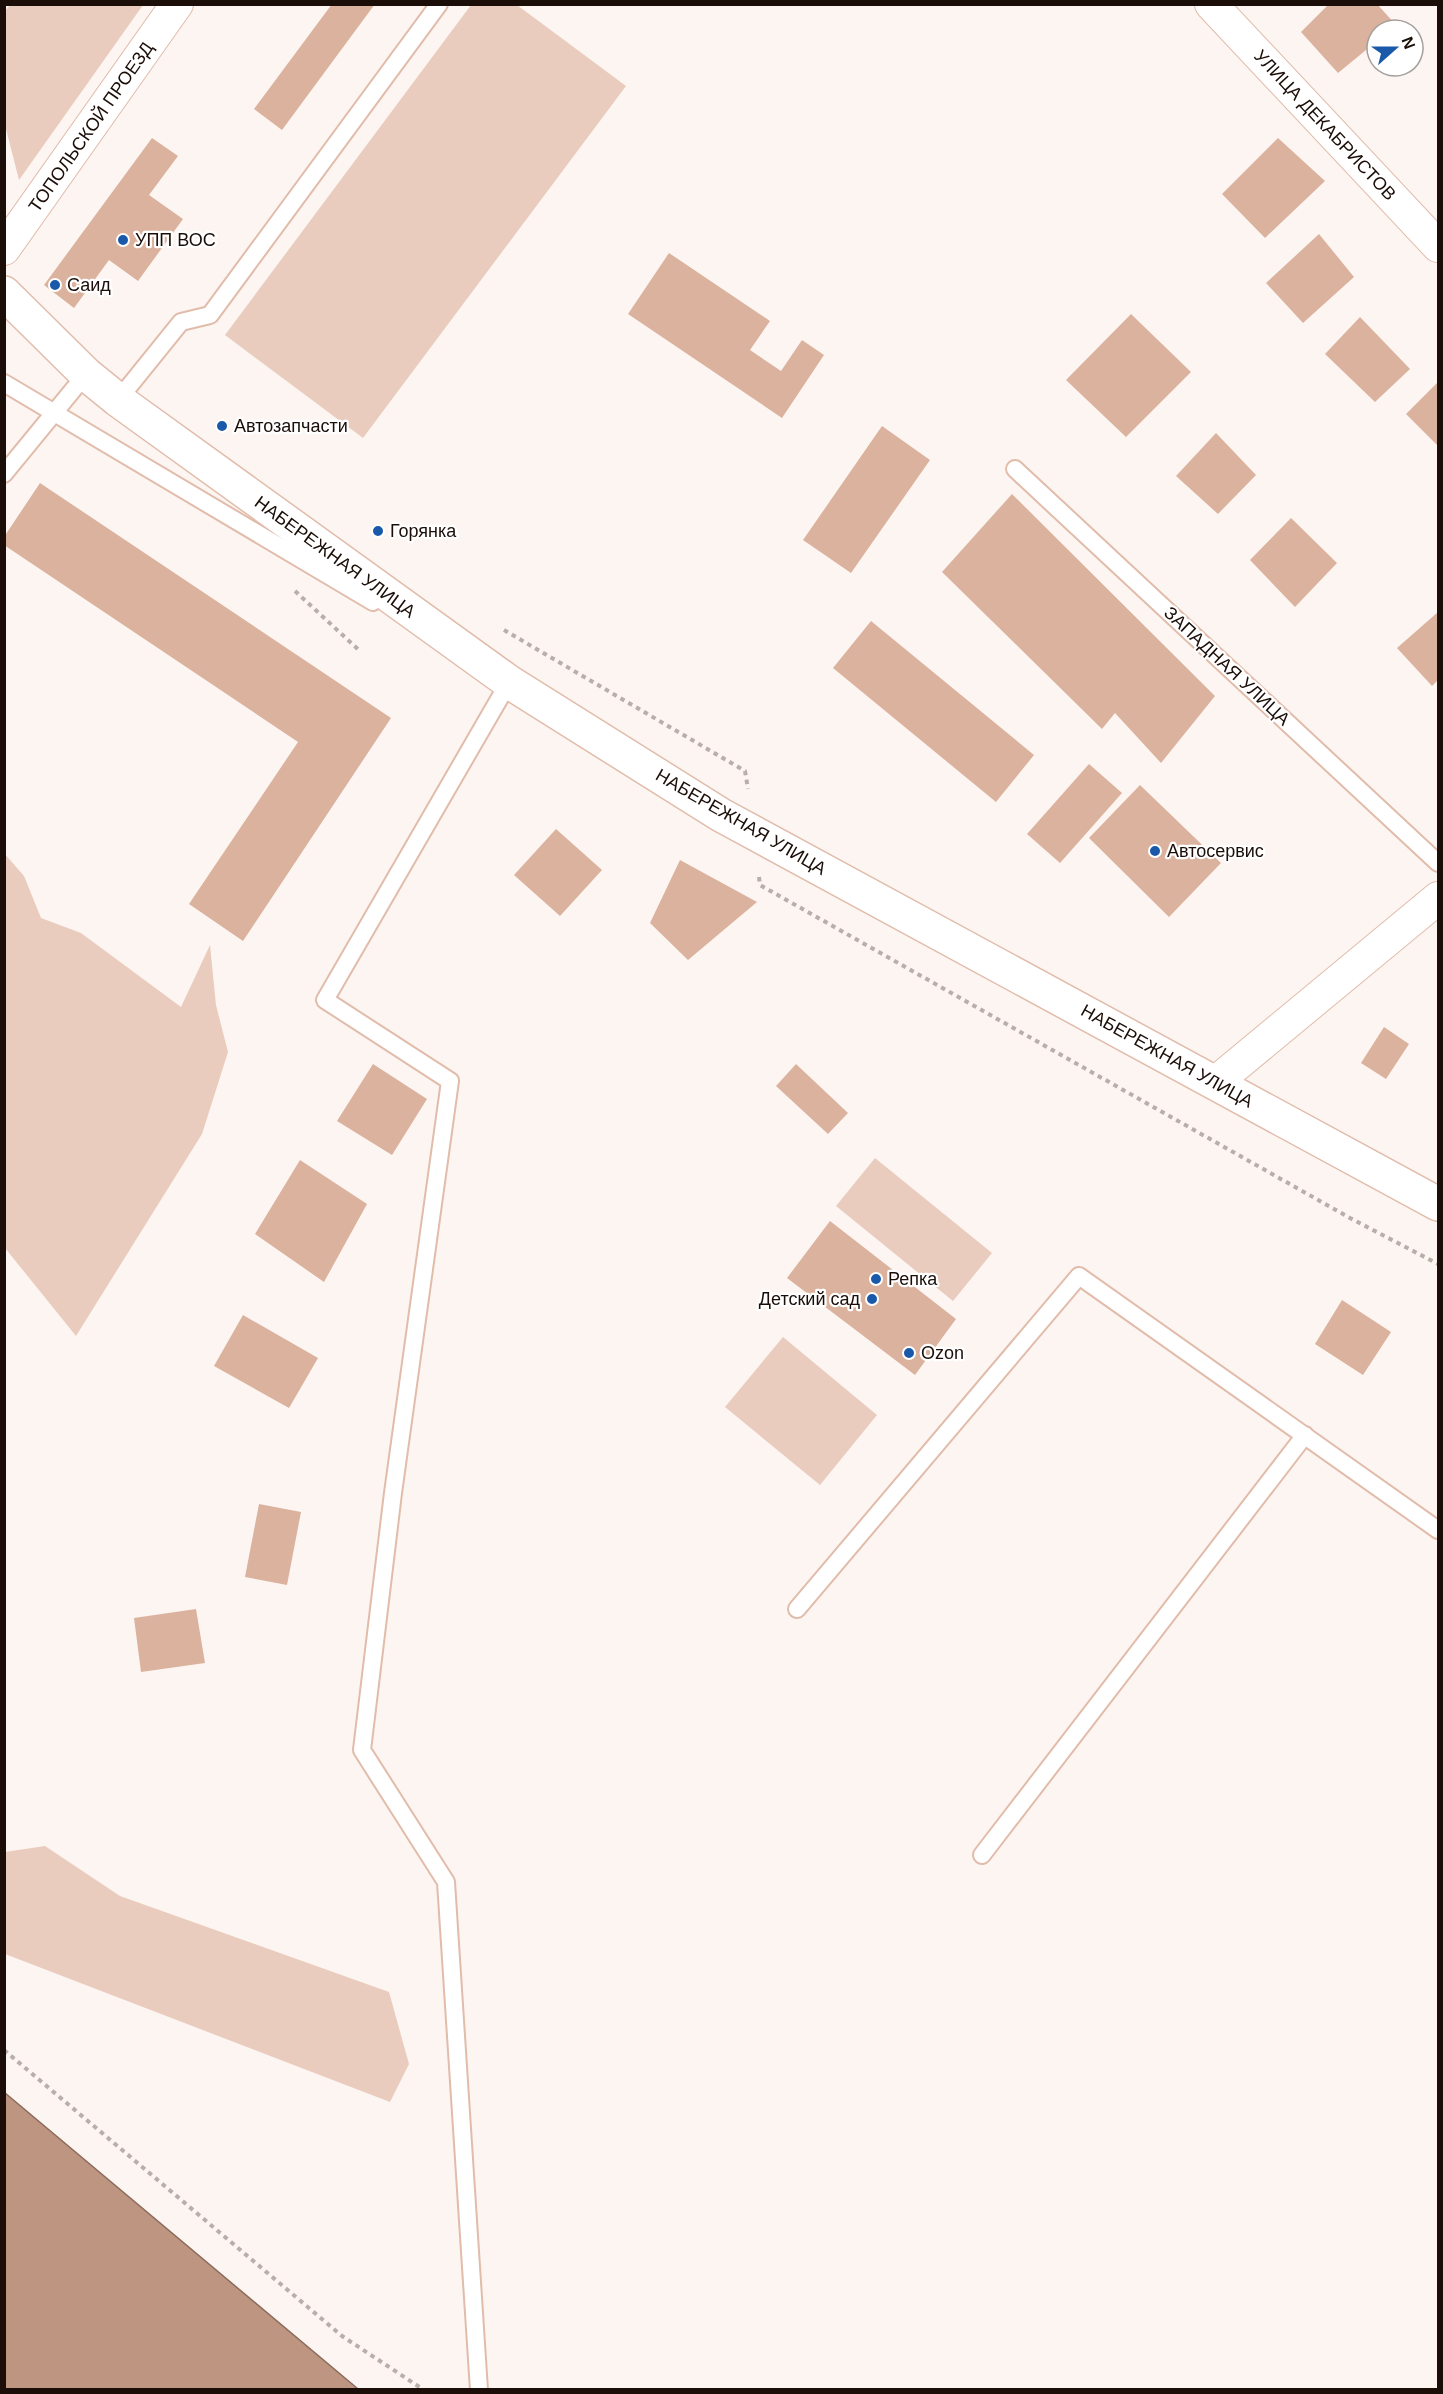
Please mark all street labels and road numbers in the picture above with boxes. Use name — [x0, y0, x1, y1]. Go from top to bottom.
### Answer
street label: ТОПОЛЬСКОЙ ПРОЕЗД — [24, 38, 157, 216]
street label: УЛИЦА ДЕКАБРИСТОВ — [1250, 46, 1400, 204]
street label: НАБЕРЕЖНАЯ УЛИЦА — [251, 492, 419, 622]
street label: ЗАПАДНАЯ УЛИЦА — [1160, 603, 1294, 729]
street label: НАБЕРЕЖНАЯ УЛИЦА — [652, 765, 830, 879]
street label: НАБЕРЕЖНАЯ УЛИЦА — [1078, 1000, 1256, 1112]

